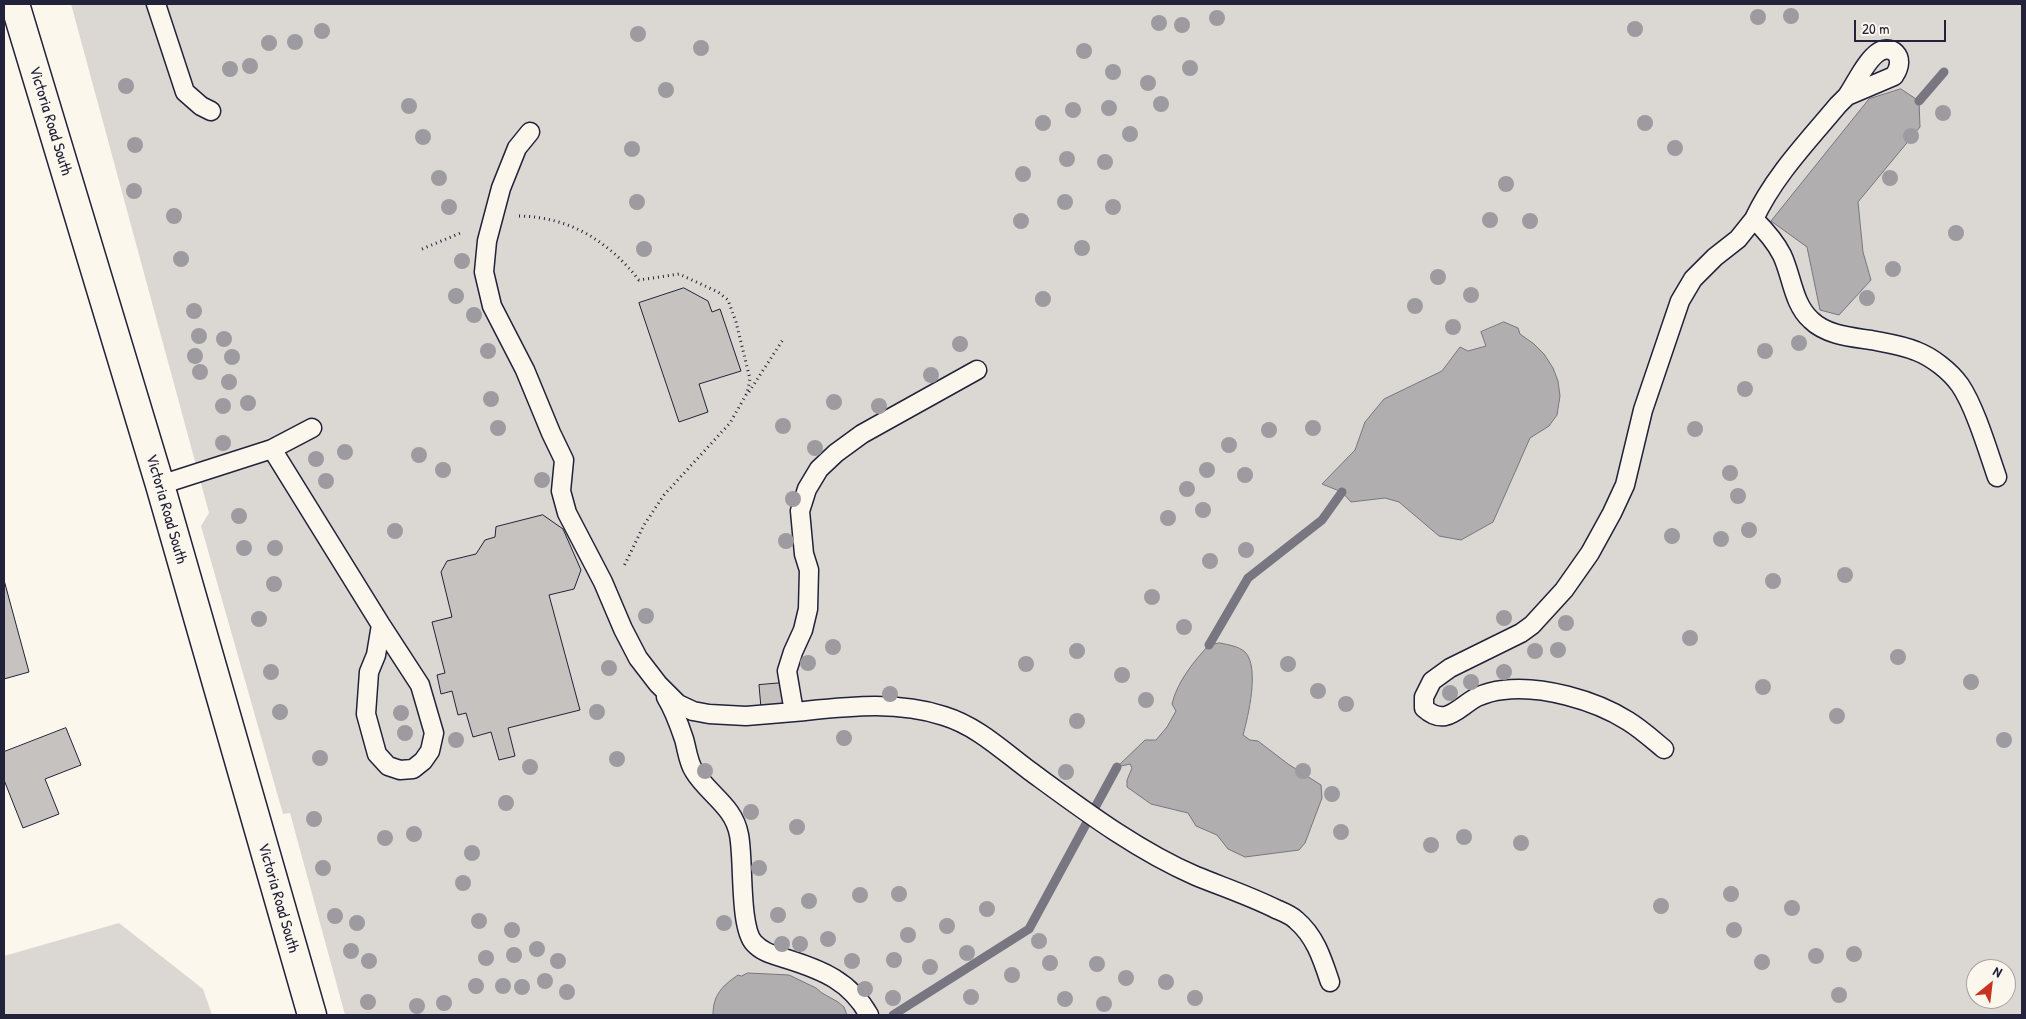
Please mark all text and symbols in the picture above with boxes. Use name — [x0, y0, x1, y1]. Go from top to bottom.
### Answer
scale bar — [1856, 10, 1948, 42]
text: 20 m — [1862, 18, 1889, 39]
street label: Victoria Road South — [24, 64, 76, 178]
street label: Victoria Road South — [141, 452, 191, 566]
street label: Victoria Road South — [253, 841, 303, 955]
north arrow — [1966, 959, 2016, 1009]
text: N — [1990, 961, 2006, 981]

